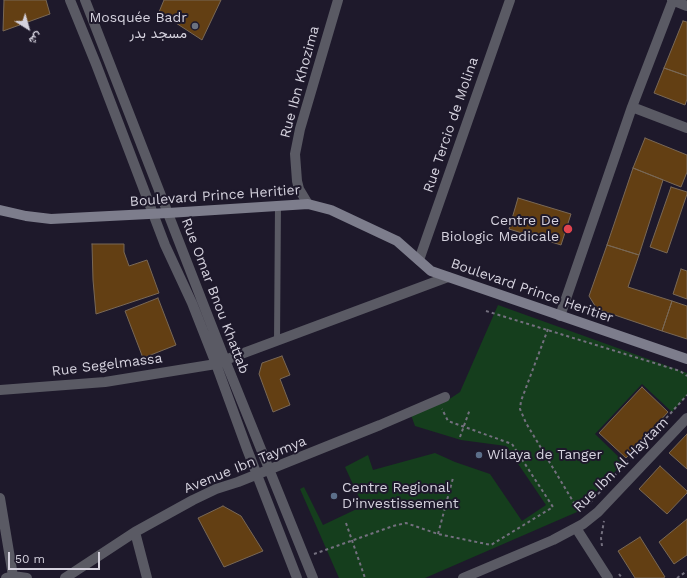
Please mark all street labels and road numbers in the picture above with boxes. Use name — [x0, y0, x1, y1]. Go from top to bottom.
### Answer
street label: Rue Ibn Khozima — [277, 24, 323, 140]
street label: Rue Tercio de Molina — [420, 55, 482, 195]
street label: Boulevard Prince Heritier — [129, 182, 301, 210]
street label: Rue Omar Bnou Khattab — [178, 216, 252, 376]
street label: Boulevard Prince Heritier — [449, 255, 615, 327]
street label: Rue Segelmassa — [51, 350, 163, 380]
street label: Rue Ibn Al Haytam — [570, 414, 672, 516]
street label: Avenue Ibn Taymya — [181, 433, 309, 497]

